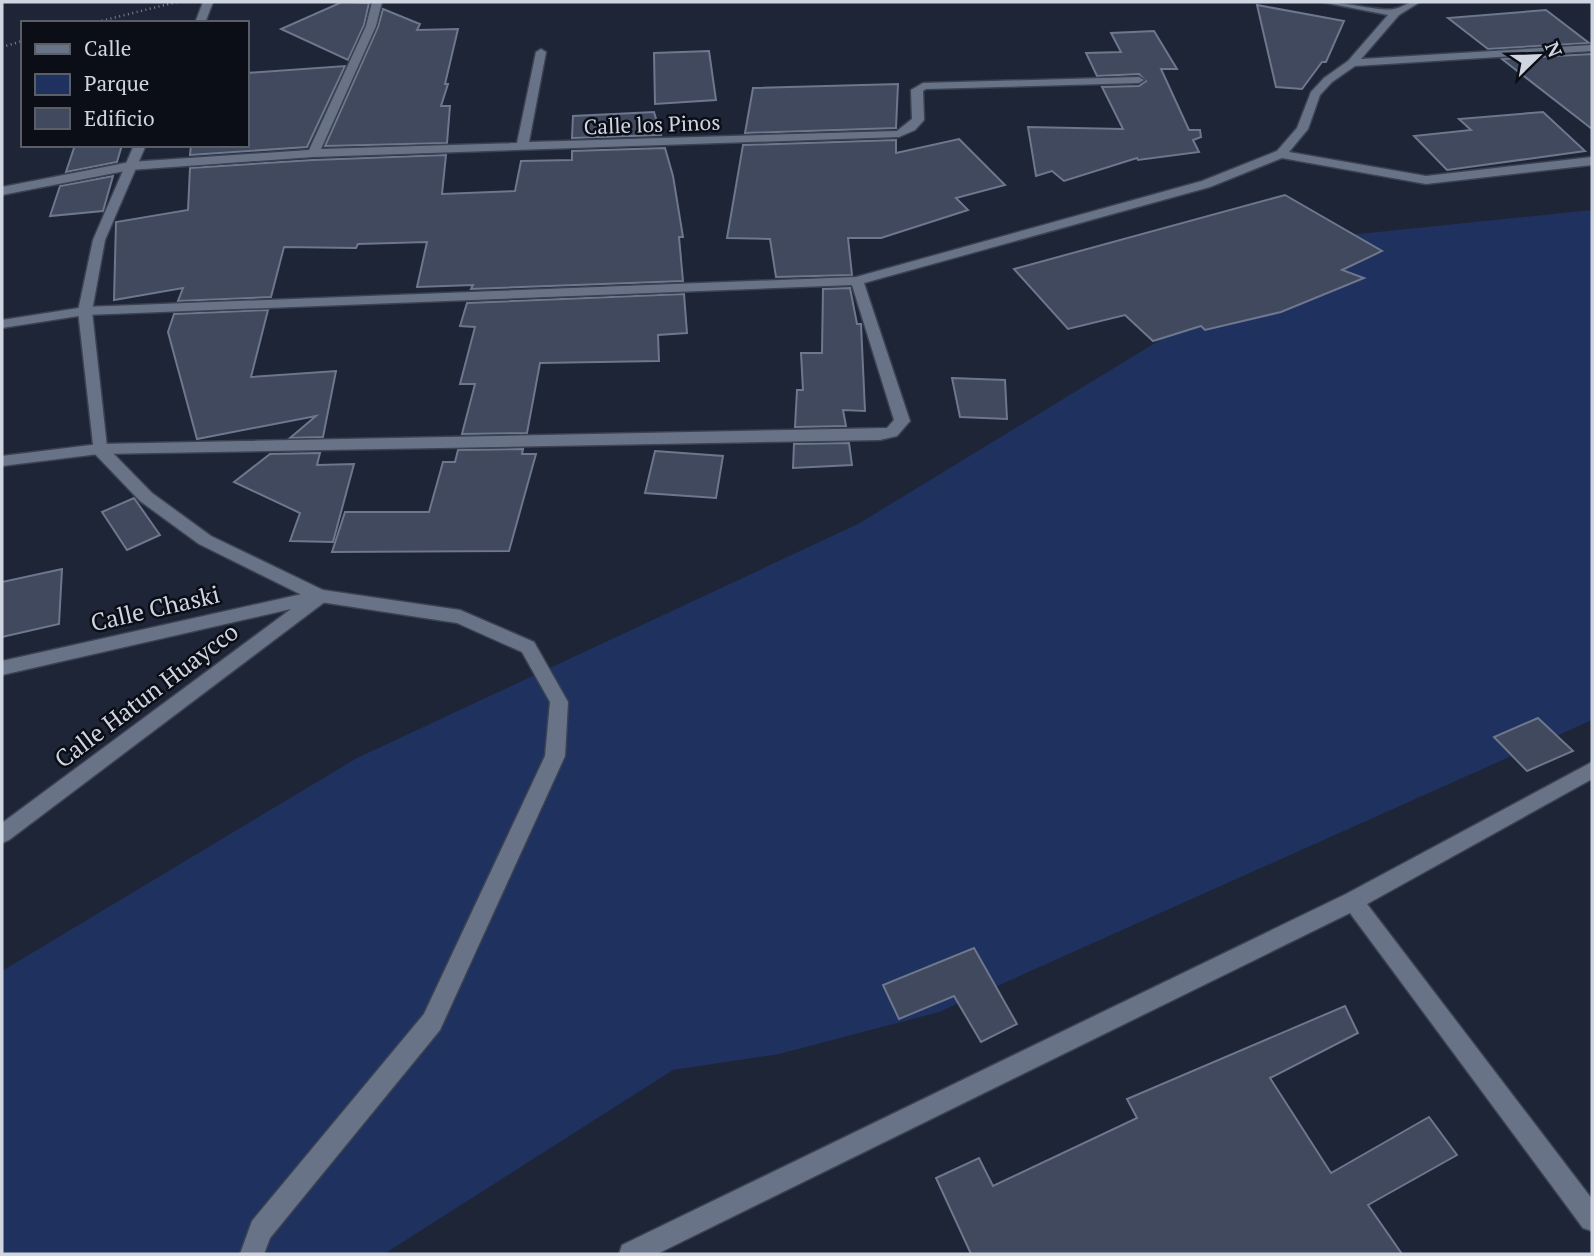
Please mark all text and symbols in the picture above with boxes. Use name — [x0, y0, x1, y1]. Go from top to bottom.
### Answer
legend — [21, 21, 248, 147]
north arrow — [1503, 21, 1573, 91]
text: Calle — [84, 34, 131, 62]
text: N — [1540, 38, 1569, 61]
text: Parque — [84, 69, 149, 97]
text: Edificio — [84, 104, 155, 132]
street label: Calle los Pinos — [583, 108, 721, 140]
street label: Calle Chaski — [87, 578, 223, 638]
street label: Calle Hatun Huaycco — [48, 615, 244, 775]

